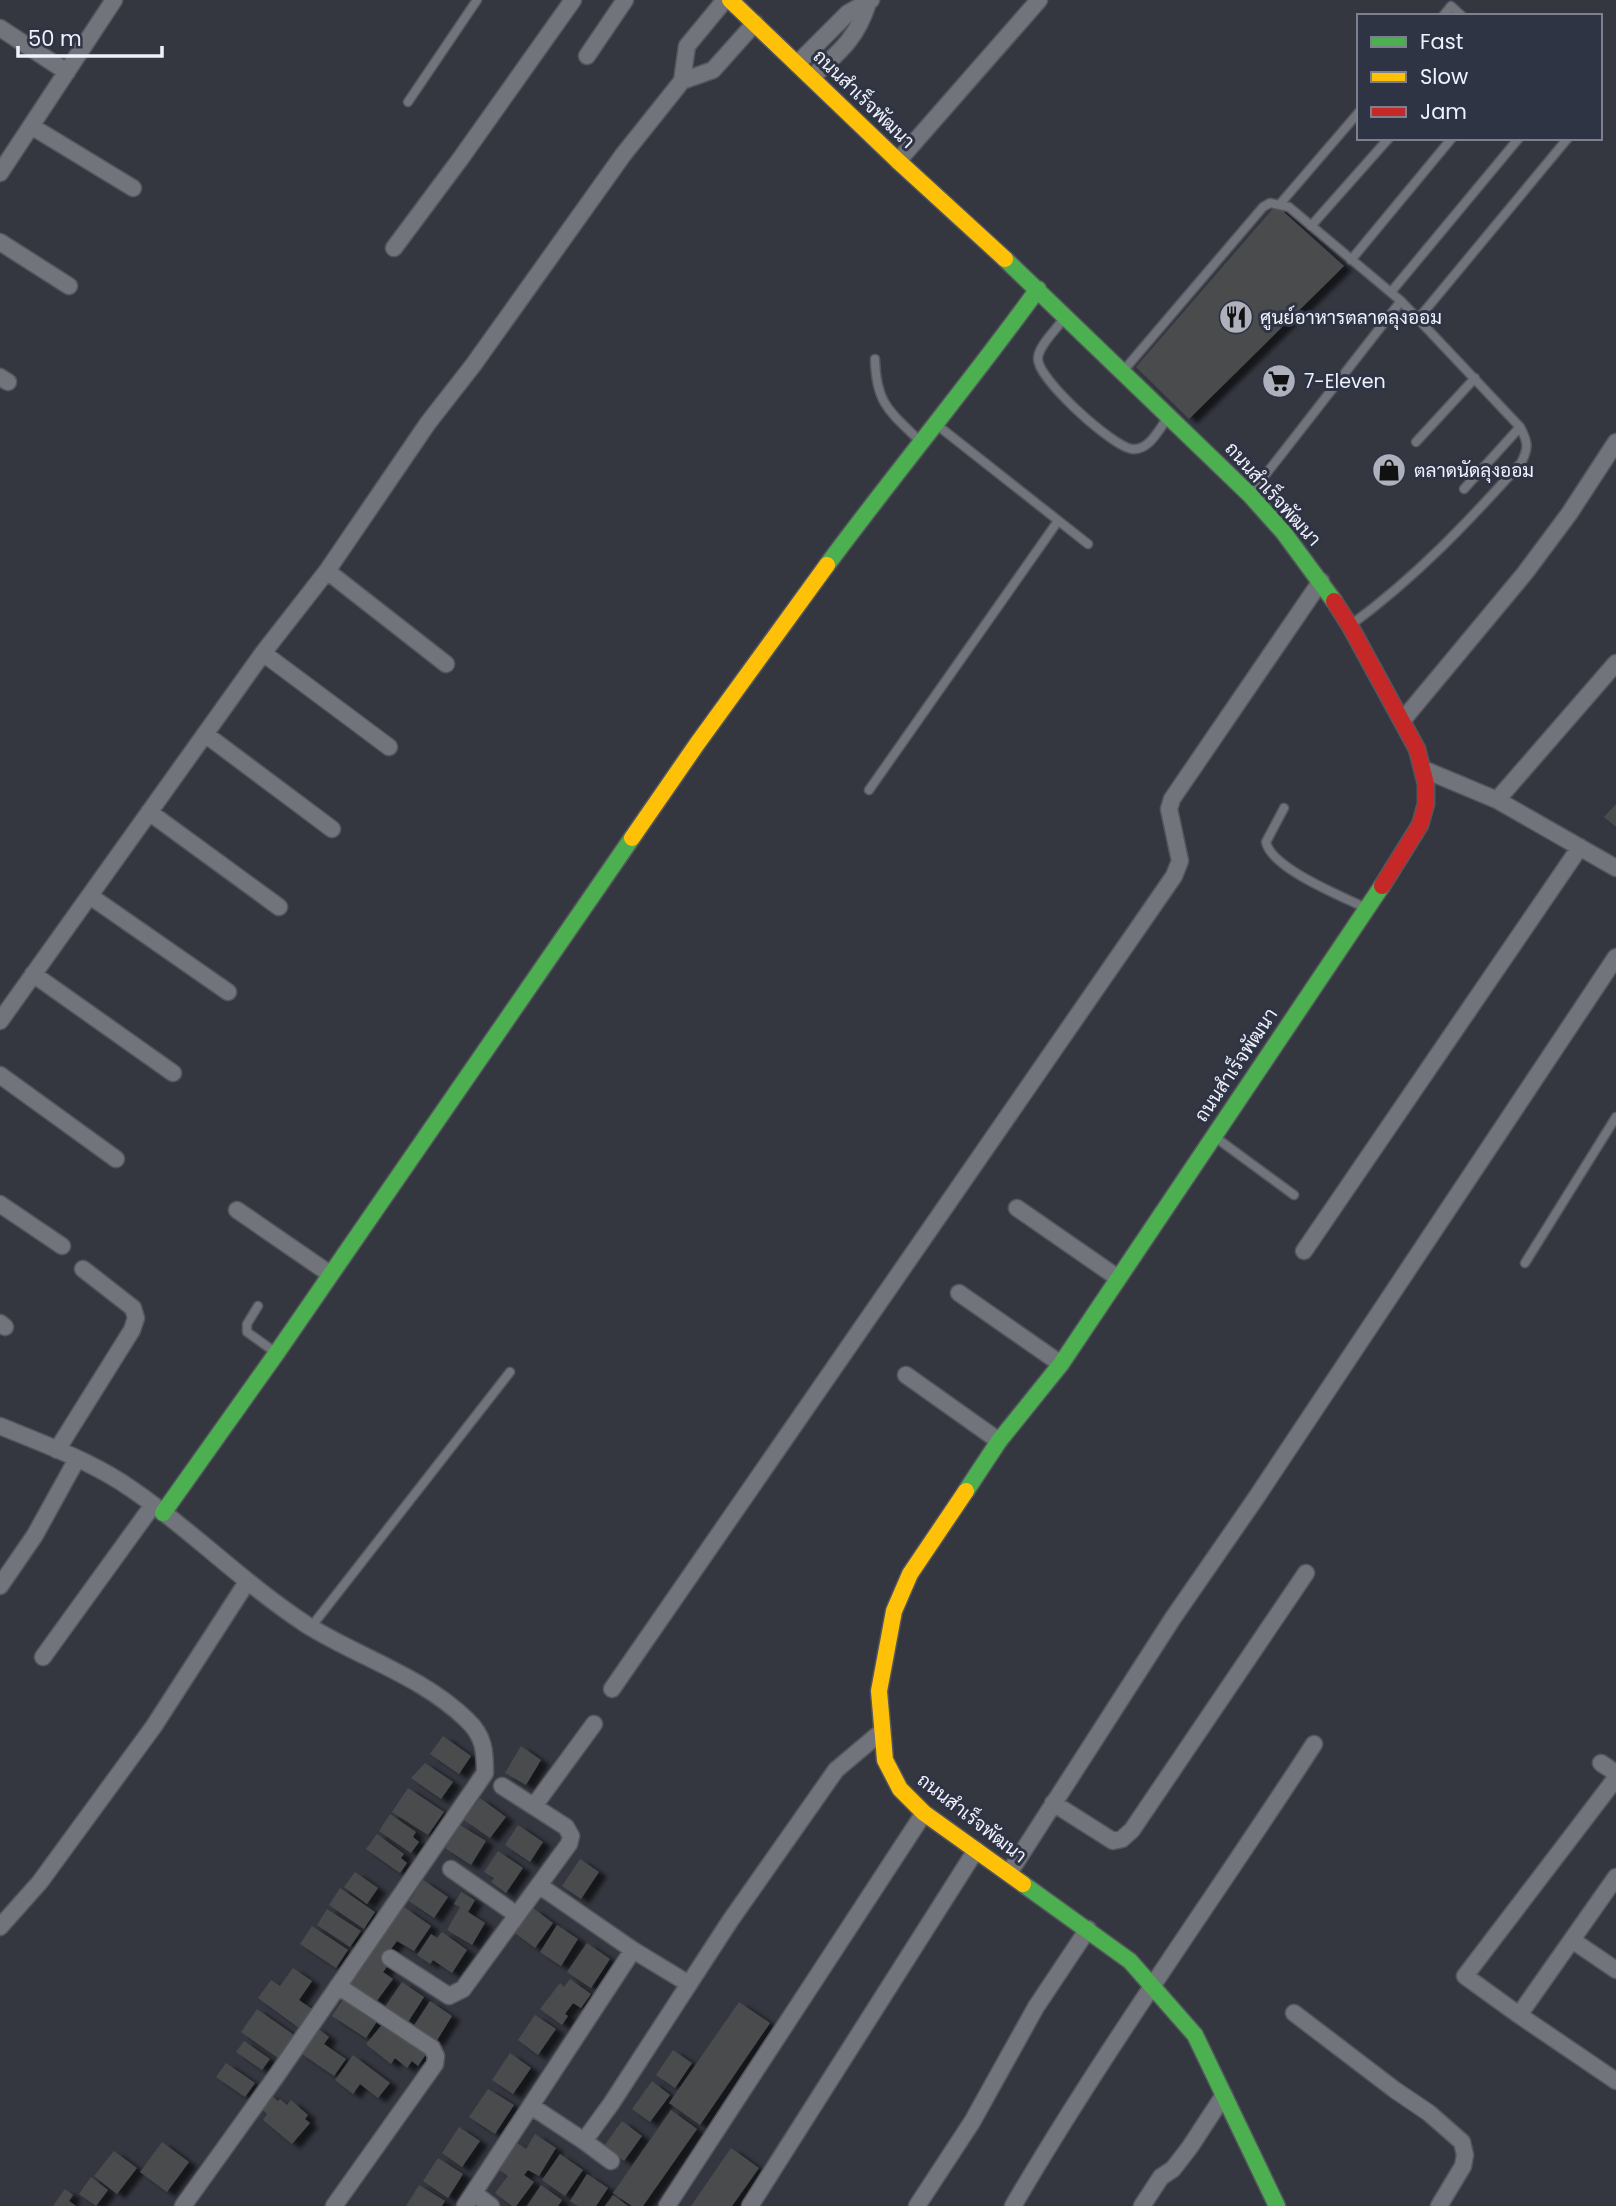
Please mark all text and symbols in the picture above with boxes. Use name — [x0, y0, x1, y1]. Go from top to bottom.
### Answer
scale bar — [18, 14, 161, 58]
legend — [1357, 14, 1602, 140]
text: 50 m — [28, 24, 82, 53]
text: Fast — [1420, 27, 1463, 56]
street label: ถนนสำเร็จพัฒนา — [807, 43, 921, 155]
text: Slow — [1420, 62, 1468, 91]
text: Jam — [1420, 97, 1467, 126]
restaurant icon: ศูนย์อาหารตลาดลุงออม — [1217, 298, 1255, 336]
place label: ศูนย์อาหารตลาดลุงออม — [1260, 304, 1442, 331]
supermarket icon: 7-Eleven — [1260, 362, 1298, 400]
place label: 7-Eleven — [1304, 368, 1386, 395]
street label: ถนนสำเร็จพัฒนา — [1219, 436, 1327, 552]
shop icon: ตลาดนัดลุงออม — [1370, 451, 1408, 489]
place label: ตลาดนัดลุงออม — [1414, 457, 1534, 484]
street label: ถนนสำเร็จพัฒนา — [1188, 1003, 1284, 1127]
street label: ถนนสำเร็จพัฒนา — [912, 1767, 1032, 1869]

